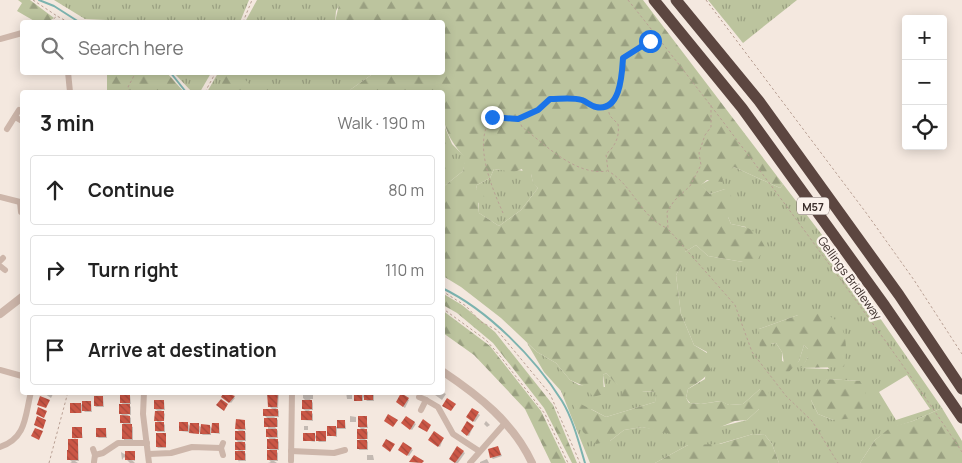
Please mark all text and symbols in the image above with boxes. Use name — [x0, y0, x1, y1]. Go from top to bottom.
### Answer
map controls — [902, 15, 947, 150]
button: + — [902, 15, 947, 60]
search box — [20, 20, 445, 75]
route start — [639, 30, 662, 53]
icon: search — [38, 34, 66, 62]
text: Search here — [78, 35, 184, 61]
button: − — [902, 60, 947, 105]
button: locate — [902, 105, 947, 150]
route end — [481, 106, 504, 129]
text: 3 min — [40, 109, 94, 137]
text: Walk · 190 m — [337, 112, 425, 134]
icon: ahead — [41, 176, 69, 204]
text: Continue — [88, 177, 174, 203]
text: 80 m — [388, 179, 424, 201]
road number: M57 — [797, 198, 829, 215]
street label: Gellings Bridleway — [814, 233, 887, 324]
icon: right — [41, 256, 69, 284]
text: Turn right — [88, 257, 178, 283]
text: 110 m — [385, 259, 424, 281]
icon: arrive — [41, 336, 69, 364]
text: Arrive at destination — [88, 337, 277, 363]

